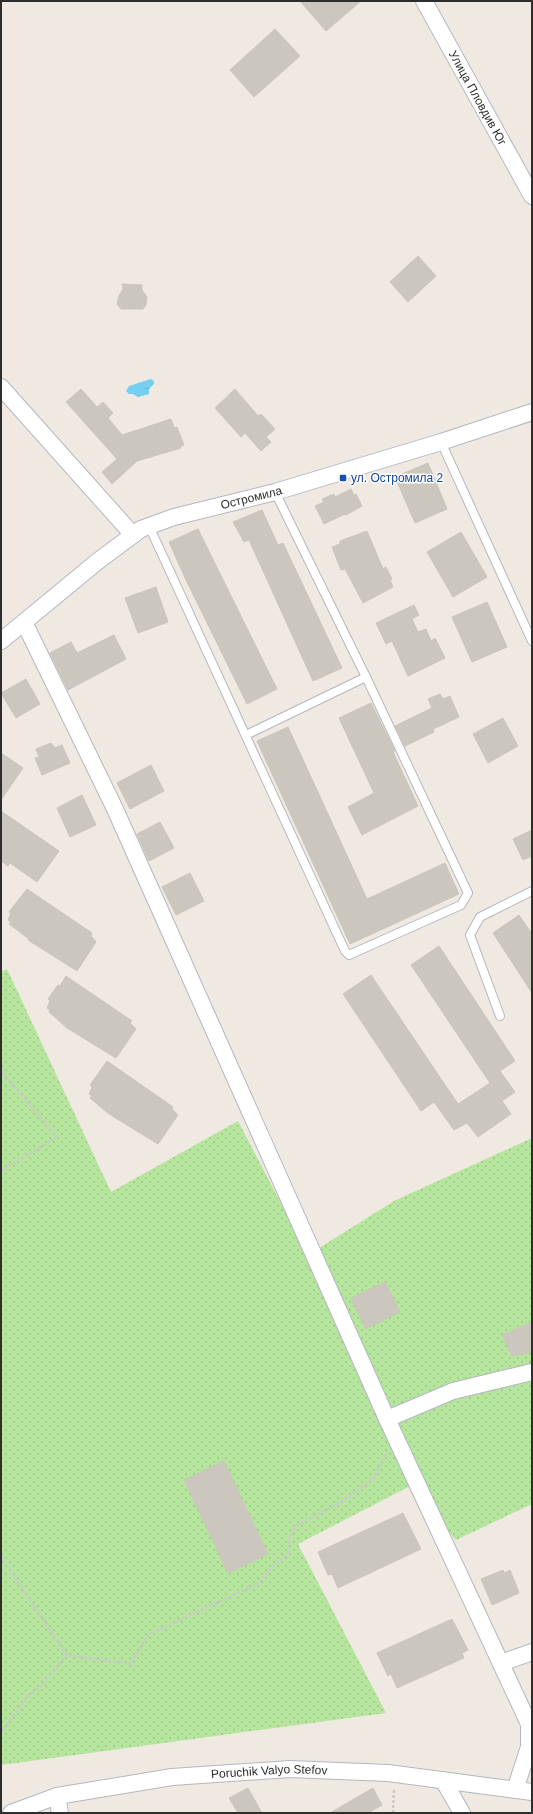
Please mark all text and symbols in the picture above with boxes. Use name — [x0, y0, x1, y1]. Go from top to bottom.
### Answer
street label: Улица Пловдив Юг — [446, 48, 510, 148]
place label: ул. Остромила 2 — [351, 471, 444, 485]
marker: ул. Остромила 2 — [338, 473, 348, 483]
street label: Остромила — [219, 483, 284, 512]
street label: Poruchik Valyo Stefov — [210, 1762, 328, 1781]

